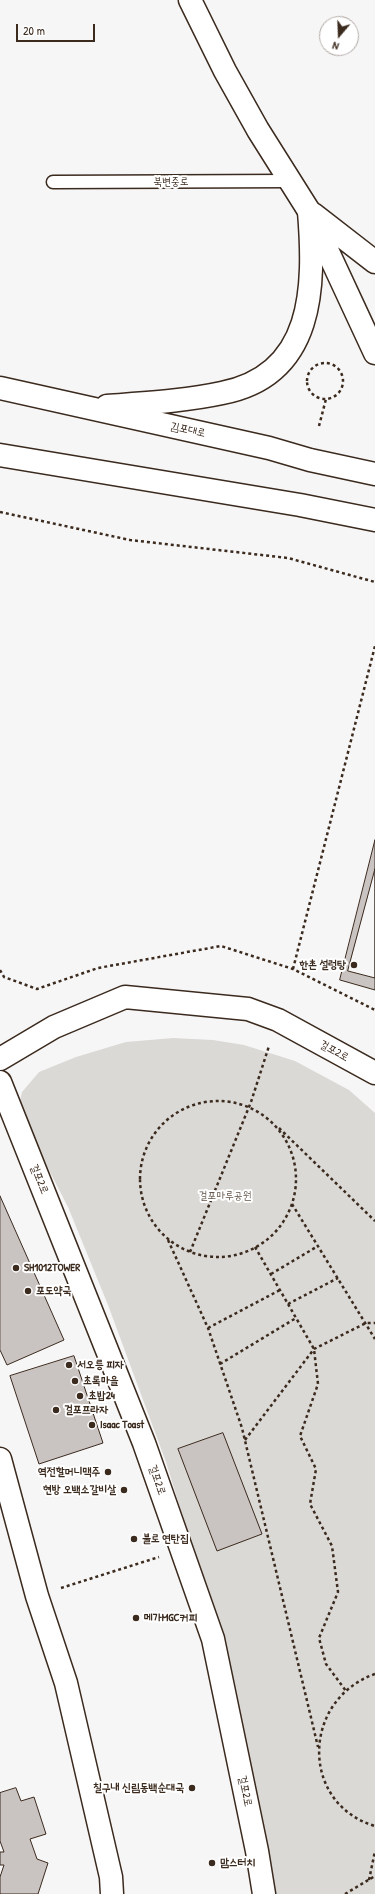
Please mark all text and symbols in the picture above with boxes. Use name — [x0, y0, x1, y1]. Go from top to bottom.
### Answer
scale bar — [18, 16, 97, 42]
north arrow — [319, 16, 359, 56]
text: 20 m — [23, 22, 45, 39]
text: N — [330, 39, 340, 54]
street label: 북변중로 — [153, 175, 189, 189]
street label: 김포대로 — [169, 420, 207, 440]
place label: 한촌 설렁탕 — [299, 958, 346, 972]
marker: 한촌 설렁탕 — [349, 960, 359, 970]
street label: 걸포2로 — [317, 1038, 351, 1064]
street label: 걸포2로 — [27, 1162, 51, 1196]
park label: 걸포마루공원 — [198, 1189, 252, 1203]
place label: SH1012TOWER — [24, 1261, 80, 1275]
marker: SH1012TOWER — [11, 1263, 21, 1273]
place label: 포도약국 — [36, 1284, 71, 1298]
marker: 포도약국 — [23, 1286, 33, 1296]
place label: 서오릉 피자 — [77, 1358, 124, 1372]
marker: 서오릉 피자 — [64, 1360, 74, 1370]
place label: 초록마을 — [83, 1374, 118, 1388]
marker: 초록마을 — [70, 1376, 80, 1386]
place label: 초밥24 — [88, 1389, 115, 1403]
marker: 초밥24 — [75, 1391, 85, 1401]
place label: 걸포프라자 — [64, 1403, 108, 1417]
marker: 걸포프라자 — [51, 1405, 61, 1415]
place label: Isaac Toast — [100, 1418, 144, 1432]
marker: Isaac Toast — [87, 1420, 97, 1430]
street label: 걸포2로 — [146, 1463, 168, 1497]
place label: 역전할머니맥주 — [38, 1465, 100, 1479]
marker: 역전할머니맥주 — [103, 1467, 113, 1477]
place label: 현방 오백소갈비살 — [43, 1483, 116, 1497]
marker: 현방 오백소갈비살 — [119, 1485, 129, 1495]
place label: 불로 연탄집 — [142, 1532, 189, 1546]
marker: 불로 연탄집 — [129, 1534, 139, 1544]
place label: 메가MGC커피 — [144, 1611, 197, 1625]
marker: 메가MGC커피 — [131, 1613, 141, 1623]
street label: 걸포2로 — [235, 1774, 255, 1808]
place label: 칠구내 신림동백순대국 — [93, 1781, 184, 1795]
marker: 칠구내 신림동백순대국 — [187, 1783, 197, 1793]
place label: 맘스터치 — [220, 1856, 255, 1870]
marker: 맘스터치 — [207, 1858, 217, 1868]

